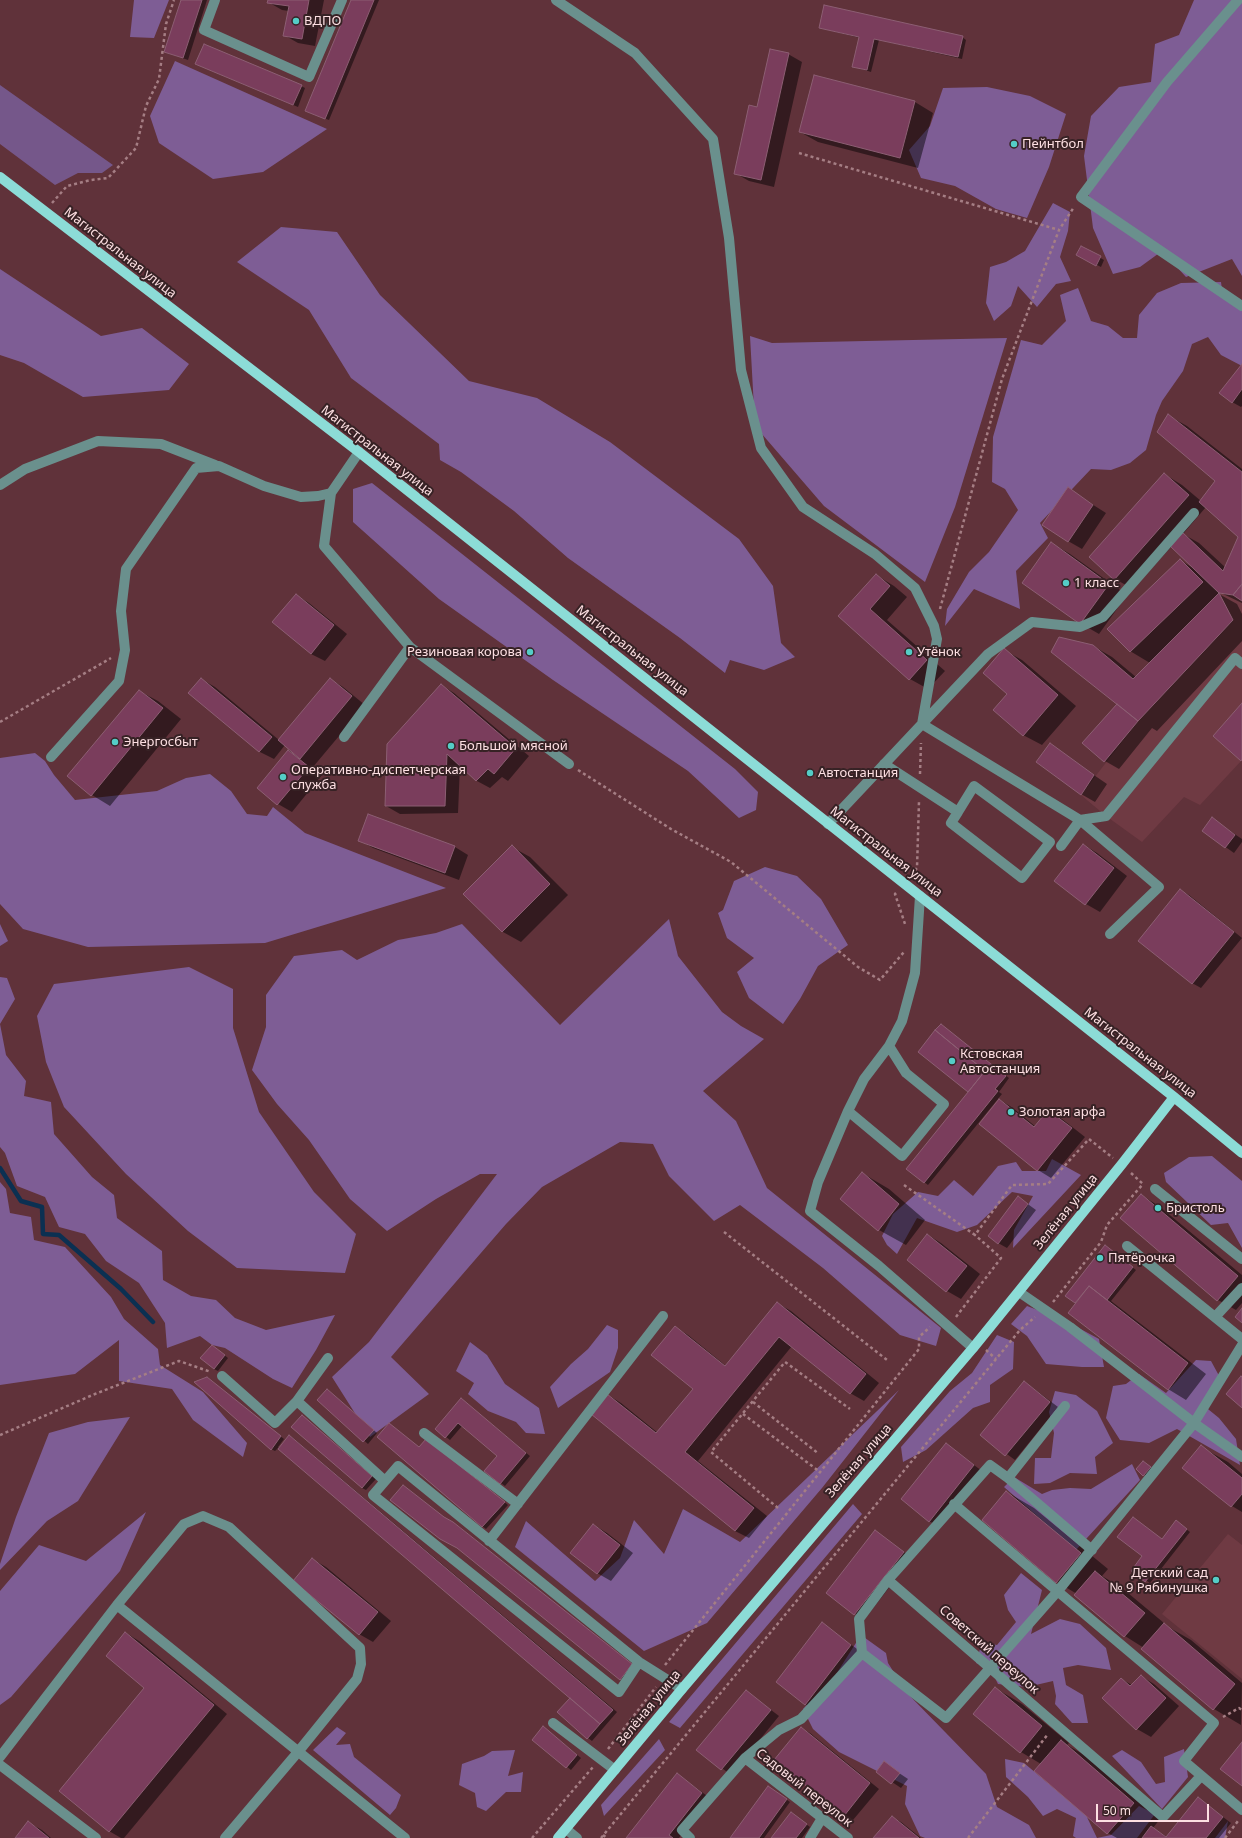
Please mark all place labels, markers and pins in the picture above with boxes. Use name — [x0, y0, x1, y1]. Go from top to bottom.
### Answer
place label: ВДПО — [304, 13, 341, 29]
marker: ВДПО — [291, 16, 301, 26]
place label: Пейнтбол — [1022, 136, 1084, 152]
marker: Пейнтбол — [1009, 139, 1019, 149]
place label: 1 класс — [1074, 575, 1119, 591]
marker: 1 класс — [1061, 578, 1071, 588]
place label: Резиновая корова — [407, 644, 522, 660]
place label: Утёнок — [917, 644, 961, 660]
marker: Резиновая корова — [525, 647, 535, 657]
marker: Утёнок — [904, 647, 914, 657]
place label: Энергосбыт — [123, 734, 198, 750]
marker: Энергосбыт — [110, 737, 120, 747]
place label: Большой мясной — [459, 738, 568, 754]
marker: Большой мясной — [446, 741, 456, 751]
place label: Оперативно-диспетчерская служба — [291, 762, 466, 793]
place label: Автостанция — [818, 765, 898, 781]
marker: Автостанция — [805, 768, 815, 778]
marker: Оперативно-диспетчерская служба — [278, 772, 288, 782]
place label: Кстовская Автостанция — [960, 1046, 1040, 1077]
marker: Кстовская Автостанция — [947, 1056, 957, 1066]
place label: Золотая арфа — [1019, 1104, 1106, 1120]
marker: Золотая арфа — [1006, 1107, 1016, 1117]
place label: Бристоль — [1166, 1200, 1225, 1216]
marker: Бристоль — [1153, 1203, 1163, 1213]
place label: Пятёрочка — [1108, 1250, 1175, 1266]
marker: Пятёрочка — [1095, 1253, 1105, 1263]
place label: Детский сад № 9 Рябинушка — [1109, 1565, 1208, 1596]
marker: Детский сад № 9 Рябинушка — [1211, 1575, 1221, 1585]

